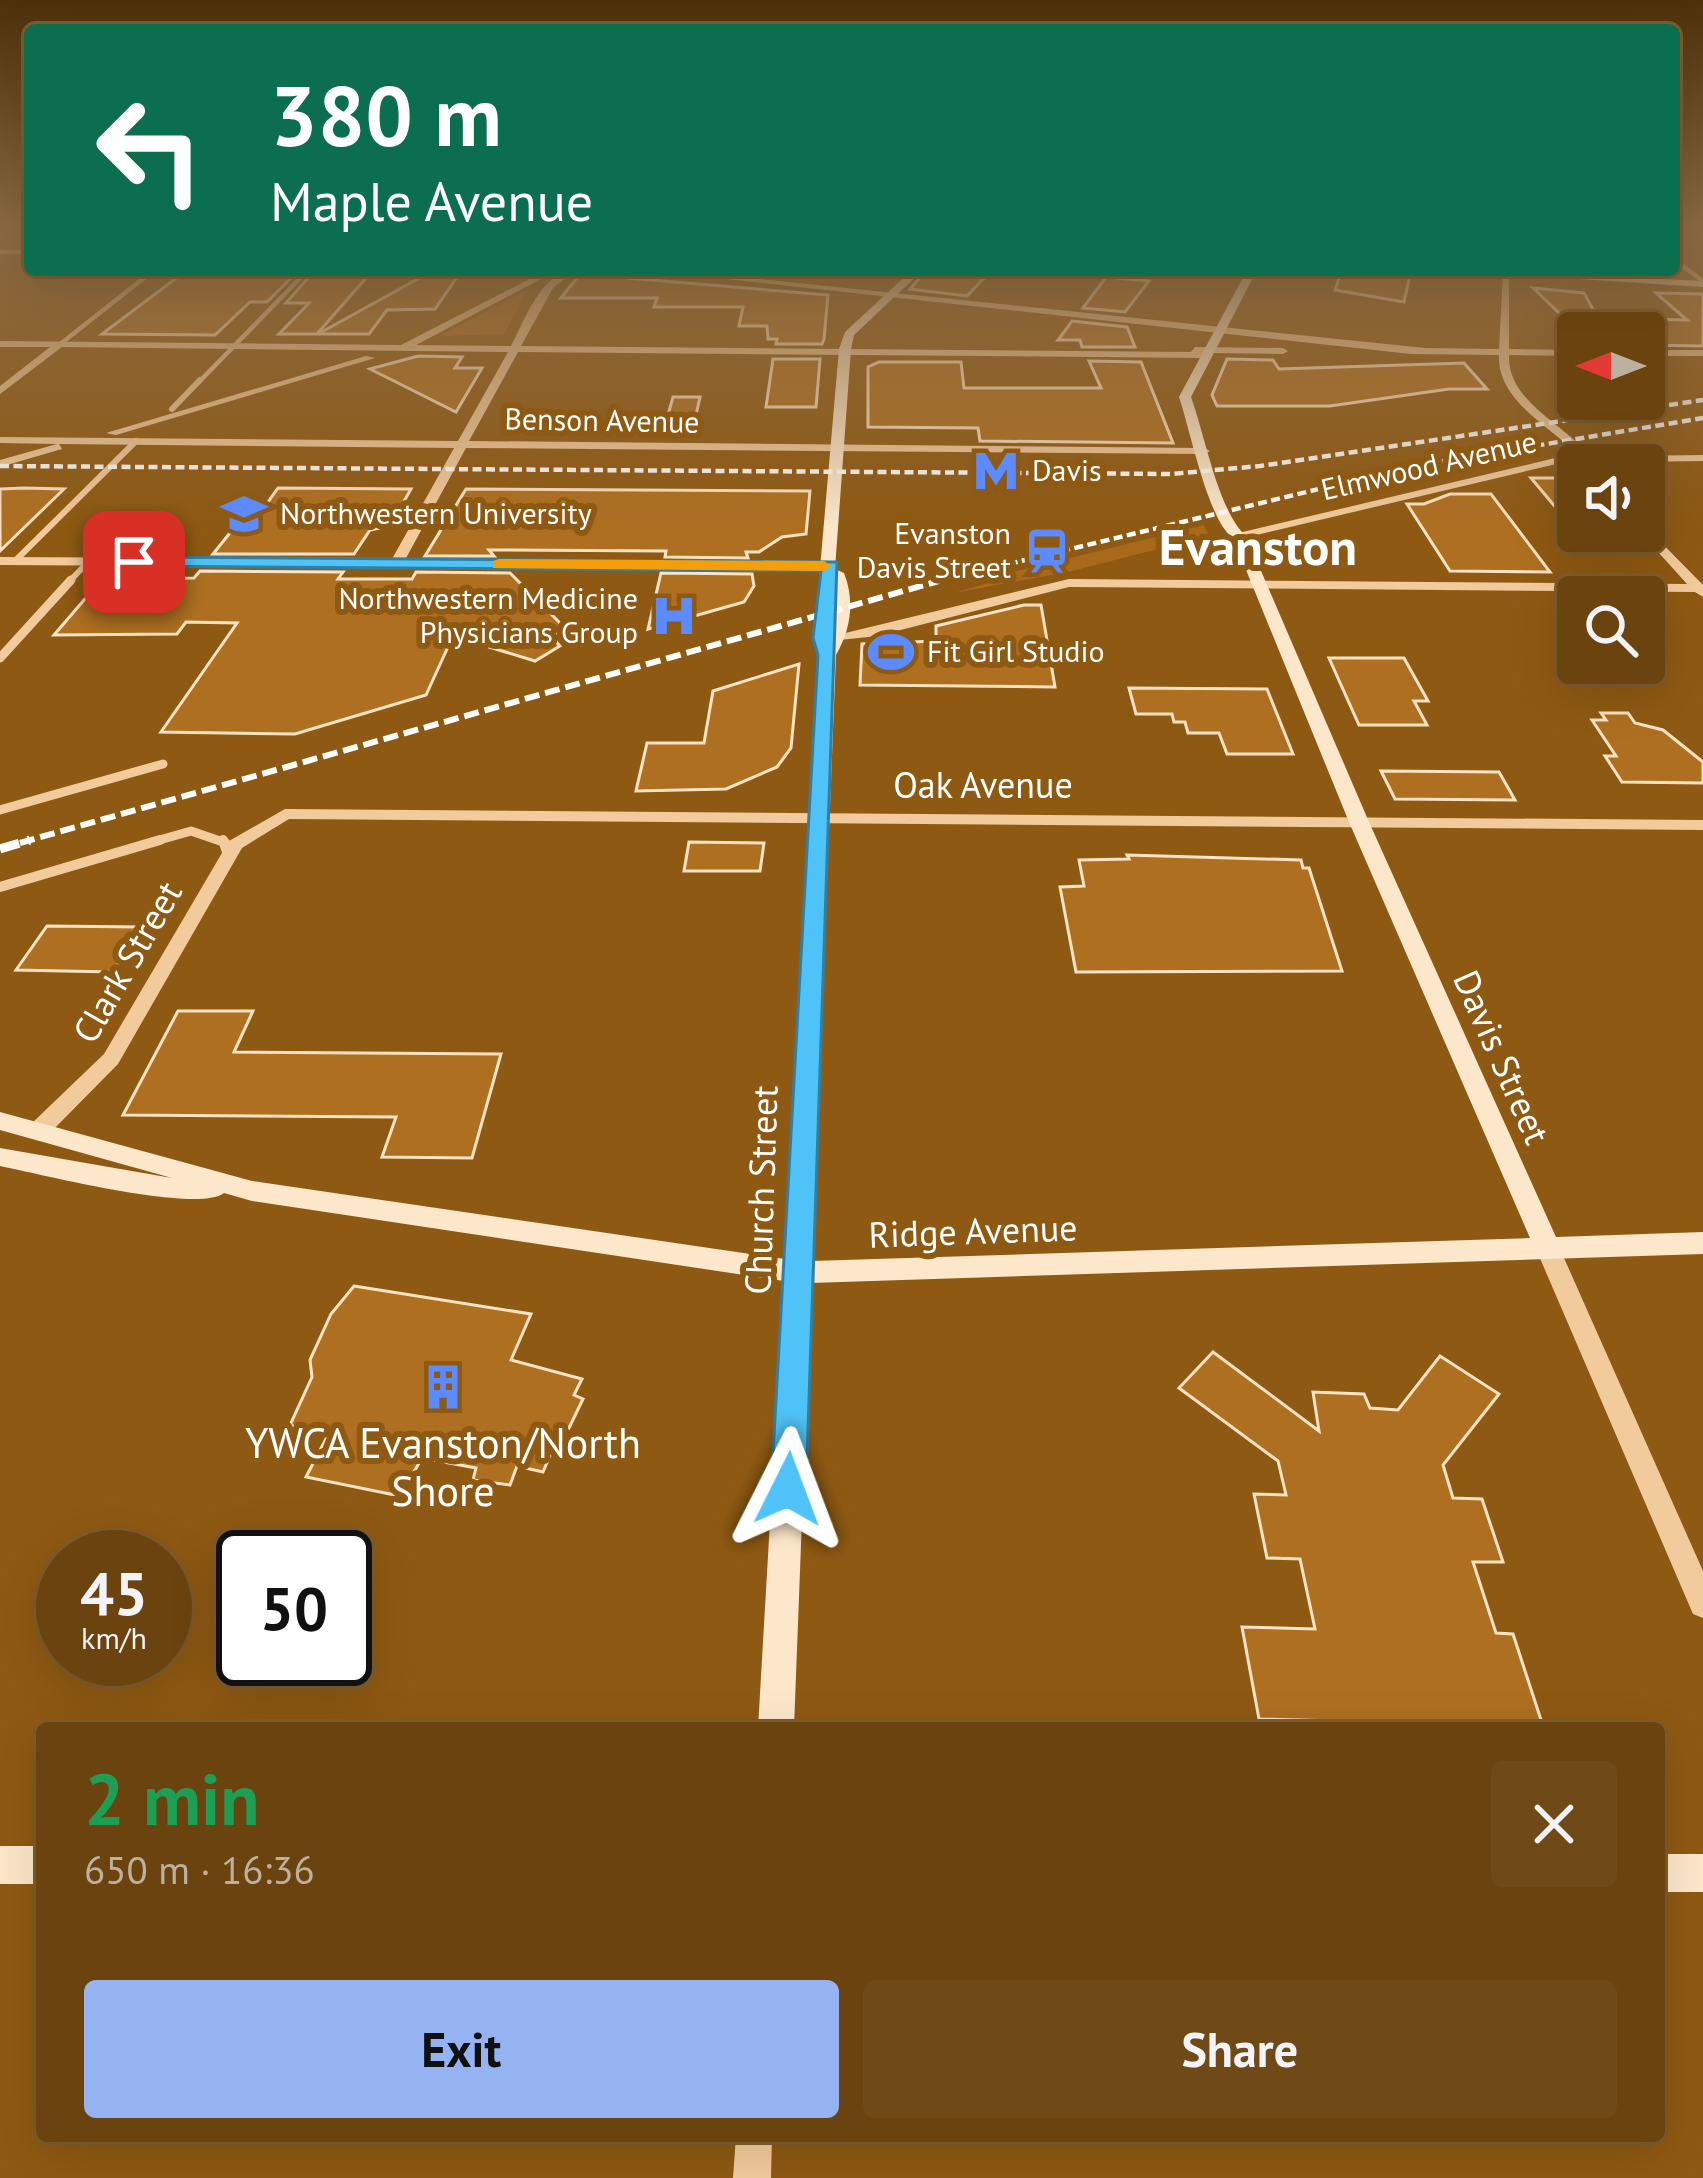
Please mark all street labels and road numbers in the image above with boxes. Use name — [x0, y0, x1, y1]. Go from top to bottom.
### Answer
street label: Benson Avenue — [504, 398, 700, 441]
street label: Elmwood Avenue — [1317, 421, 1540, 508]
street label: Oak Avenue — [893, 761, 1073, 808]
street label: Clark Street — [61, 873, 192, 1051]
street label: Davis Street — [1443, 963, 1562, 1151]
street label: Church Street — [733, 1085, 788, 1295]
street label: Ridge Avenue — [868, 1203, 1078, 1258]

